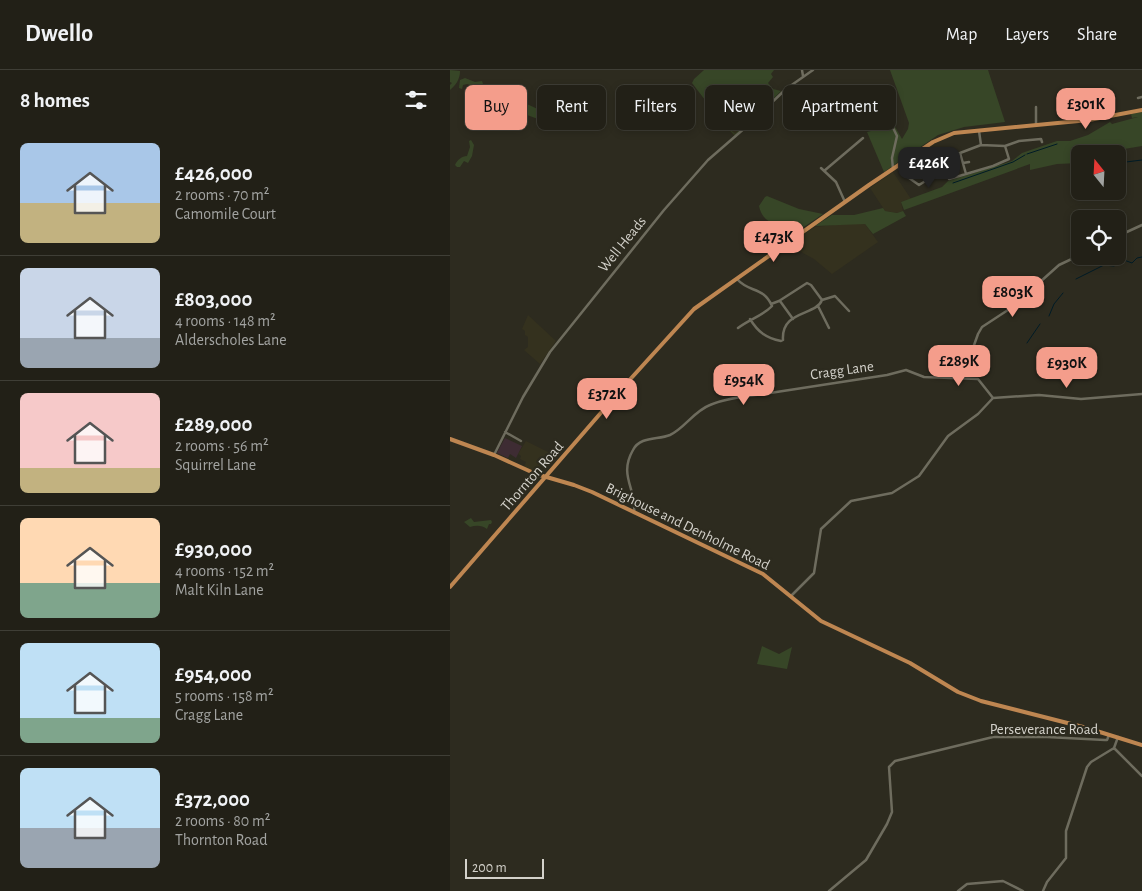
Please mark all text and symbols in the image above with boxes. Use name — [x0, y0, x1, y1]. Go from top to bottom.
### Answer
text: Dwello — [25, 22, 93, 46]
text: Map — [946, 26, 977, 44]
text: Layers — [1005, 26, 1049, 44]
text: Share — [1077, 26, 1117, 44]
chip: Buy — [465, 85, 527, 130]
chip: Rent — [537, 85, 606, 130]
chip: Filters — [616, 85, 695, 130]
chip: New — [705, 85, 773, 130]
chip: Apartment — [783, 85, 896, 130]
icon: filters — [402, 86, 430, 114]
pin: £301K — [1051, 88, 1121, 130]
text: 8 homes — [20, 90, 90, 111]
text: £301K — [1067, 96, 1105, 112]
north arrow — [1071, 145, 1126, 200]
map controls — [1071, 145, 1126, 265]
pin: £426K — [894, 146, 964, 189]
text: £426K — [909, 155, 949, 171]
icon: home — [60, 163, 120, 223]
text: £426,000 — [175, 163, 253, 184]
text: 2 rooms · 70 m² — [175, 187, 269, 203]
text: Camomile Court — [175, 206, 276, 222]
button: locate — [1071, 210, 1126, 265]
street label: Well Heads — [596, 214, 649, 275]
pin: £473K — [739, 220, 809, 263]
text: £473K — [755, 229, 793, 245]
pin: £803K — [978, 276, 1048, 318]
text: £803K — [993, 284, 1033, 300]
icon: home — [60, 288, 120, 348]
text: £803,000 — [175, 289, 252, 310]
text: 4 rooms · 148 m² — [175, 313, 276, 329]
text: Alderscholes Lane — [175, 332, 287, 348]
pin: £289K — [924, 344, 994, 387]
pin: £930K — [1032, 346, 1102, 389]
text: £289K — [939, 353, 979, 369]
text: £930K — [1047, 355, 1087, 371]
street label: Cragg Lane — [809, 359, 875, 382]
pin: £954K — [709, 364, 779, 406]
text: £954K — [724, 372, 764, 388]
pin: £372K — [572, 378, 642, 420]
text: £372K — [588, 386, 626, 402]
icon: home — [60, 413, 120, 473]
text: £289,000 — [175, 414, 252, 435]
text: 2 rooms · 56 m² — [175, 438, 269, 454]
street label: Thornton Road — [498, 439, 567, 514]
text: Squirrel Lane — [175, 457, 256, 473]
street label: Brighouse and Denholme Road — [603, 480, 772, 573]
icon: home — [60, 538, 120, 598]
text: £930,000 — [175, 539, 252, 560]
text: 4 rooms · 152 m² — [175, 563, 274, 579]
text: Malt Kiln Lane — [175, 582, 264, 598]
icon: home — [60, 663, 120, 723]
text: £954,000 — [175, 664, 252, 685]
text: 5 rooms · 158 m² — [175, 688, 274, 704]
text: Cragg Lane — [175, 707, 243, 723]
street label: Perseverance Road — [990, 722, 1099, 737]
icon: home — [60, 788, 120, 848]
text: £372,000 — [175, 789, 250, 810]
text: 2 rooms · 80 m² — [175, 813, 270, 829]
text: Thornton Road — [175, 832, 267, 848]
scale bar — [465, 856, 544, 879]
text: 200 m — [472, 861, 507, 875]

